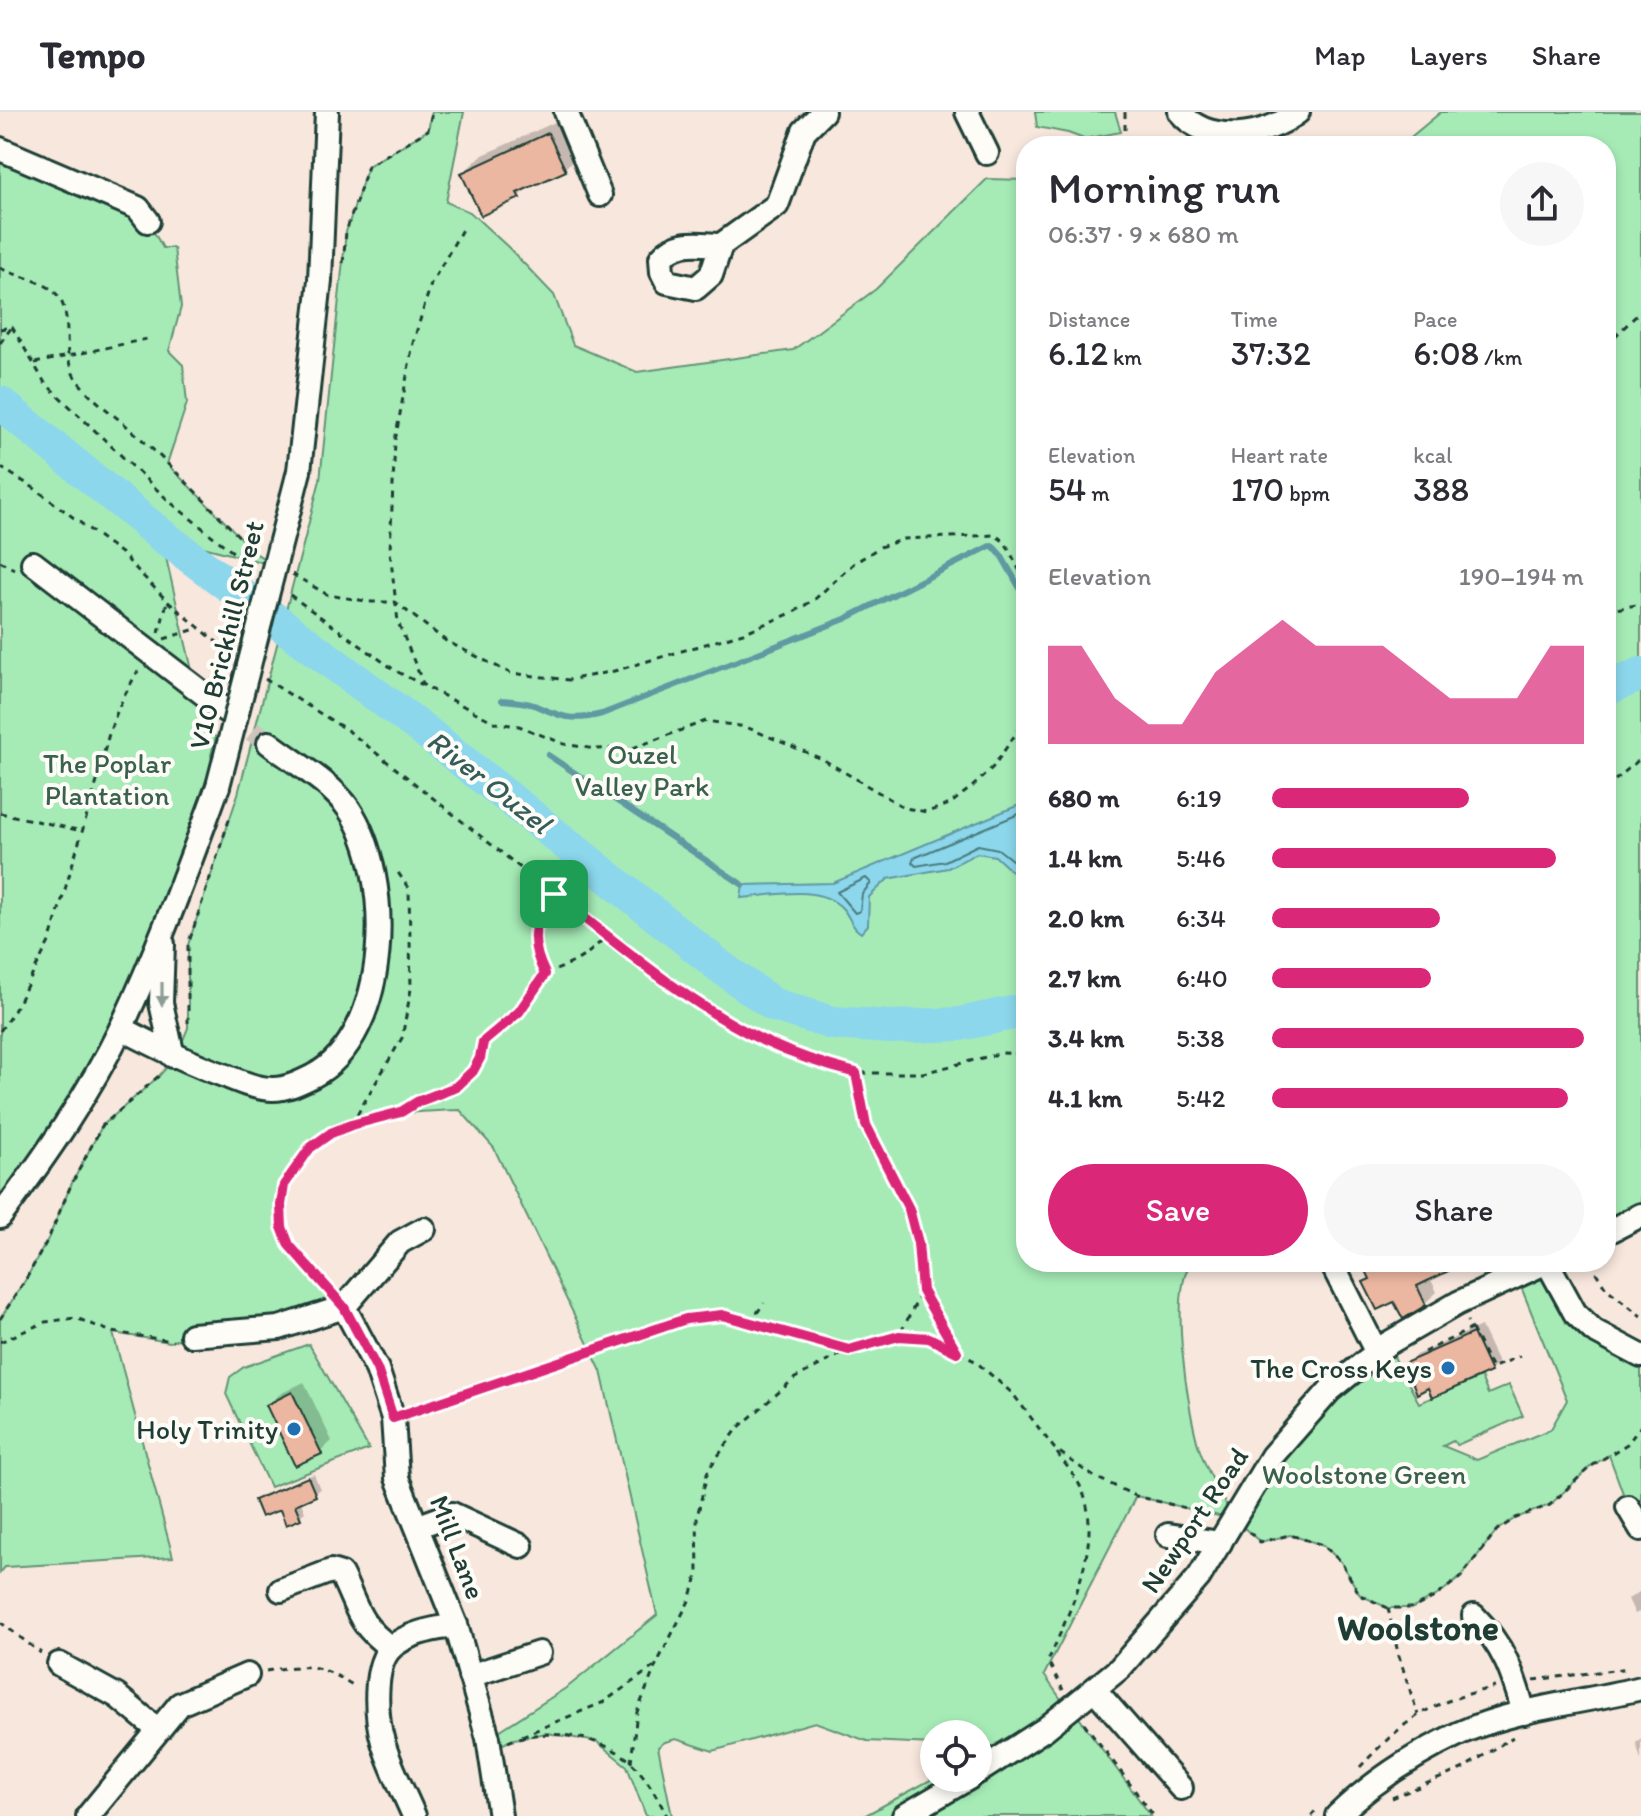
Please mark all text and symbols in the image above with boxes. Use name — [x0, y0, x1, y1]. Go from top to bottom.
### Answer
text: Tempo — [40, 32, 146, 78]
text: Map — [1314, 38, 1366, 72]
text: Layers — [1410, 38, 1488, 72]
text: Share — [1532, 38, 1601, 72]
text: Morning run — [1048, 161, 1281, 214]
button: share — [1500, 162, 1584, 246]
text: 06:37 · 9 × 680 m — [1048, 218, 1239, 250]
text: Distance — [1048, 306, 1130, 333]
text: Time — [1231, 306, 1278, 333]
text: Pace — [1413, 306, 1457, 333]
text: 6.12 — [1048, 333, 1108, 374]
text: 37:32 — [1231, 333, 1311, 374]
text: 6:08 — [1413, 333, 1479, 374]
text: km — [1108, 344, 1142, 371]
text: /km — [1479, 344, 1523, 371]
text: Elevation — [1048, 442, 1135, 469]
text: Heart rate — [1231, 442, 1328, 469]
text: kcal — [1413, 442, 1452, 469]
text: 54 — [1048, 469, 1086, 510]
text: 170 — [1231, 469, 1284, 510]
text: 388 — [1413, 469, 1469, 510]
text: m — [1086, 480, 1110, 507]
text: bpm — [1284, 480, 1330, 507]
street label: V10 Brickhill Street — [181, 517, 271, 753]
text: Elevation — [1048, 560, 1151, 592]
text: 190–194 m — [1459, 560, 1584, 592]
water label: River Ouzel — [420, 722, 561, 843]
park label: Ouzel Valley Park — [575, 737, 709, 803]
park label: The Poplar Plantation — [43, 746, 171, 812]
text: 680 m — [1048, 782, 1120, 814]
text: 6:19 — [1176, 782, 1222, 814]
text: 1.4 km — [1048, 842, 1122, 874]
text: 5:46 — [1176, 842, 1225, 874]
pin — [520, 860, 588, 928]
icon: arrive — [532, 872, 576, 916]
text: 2.0 km — [1048, 902, 1124, 934]
text: 6:34 — [1176, 902, 1226, 934]
text: 2.7 km — [1048, 962, 1121, 994]
text: 6:40 — [1176, 962, 1228, 994]
one-way arrow — [156, 982, 168, 1007]
text: 3.4 km — [1048, 1022, 1124, 1054]
text: 5:38 — [1176, 1022, 1224, 1054]
text: 4.1 km — [1048, 1082, 1122, 1114]
text: 5:42 — [1176, 1082, 1225, 1114]
button: Save — [1048, 1164, 1308, 1256]
button: Share — [1324, 1164, 1584, 1256]
place label: The Cross Keys — [1250, 1351, 1432, 1385]
marker: The Cross Keys — [1439, 1359, 1457, 1377]
place label: Holy Trinity — [136, 1412, 278, 1446]
marker: Holy Trinity — [285, 1420, 303, 1438]
street label: Newport Road — [1133, 1441, 1255, 1599]
park label: Woolstone Green — [1262, 1457, 1466, 1491]
street label: Mill Lane — [423, 1490, 493, 1604]
district label: Woolstone — [1337, 1606, 1499, 1649]
map controls — [920, 1720, 992, 1792]
button: locate — [920, 1720, 992, 1792]

